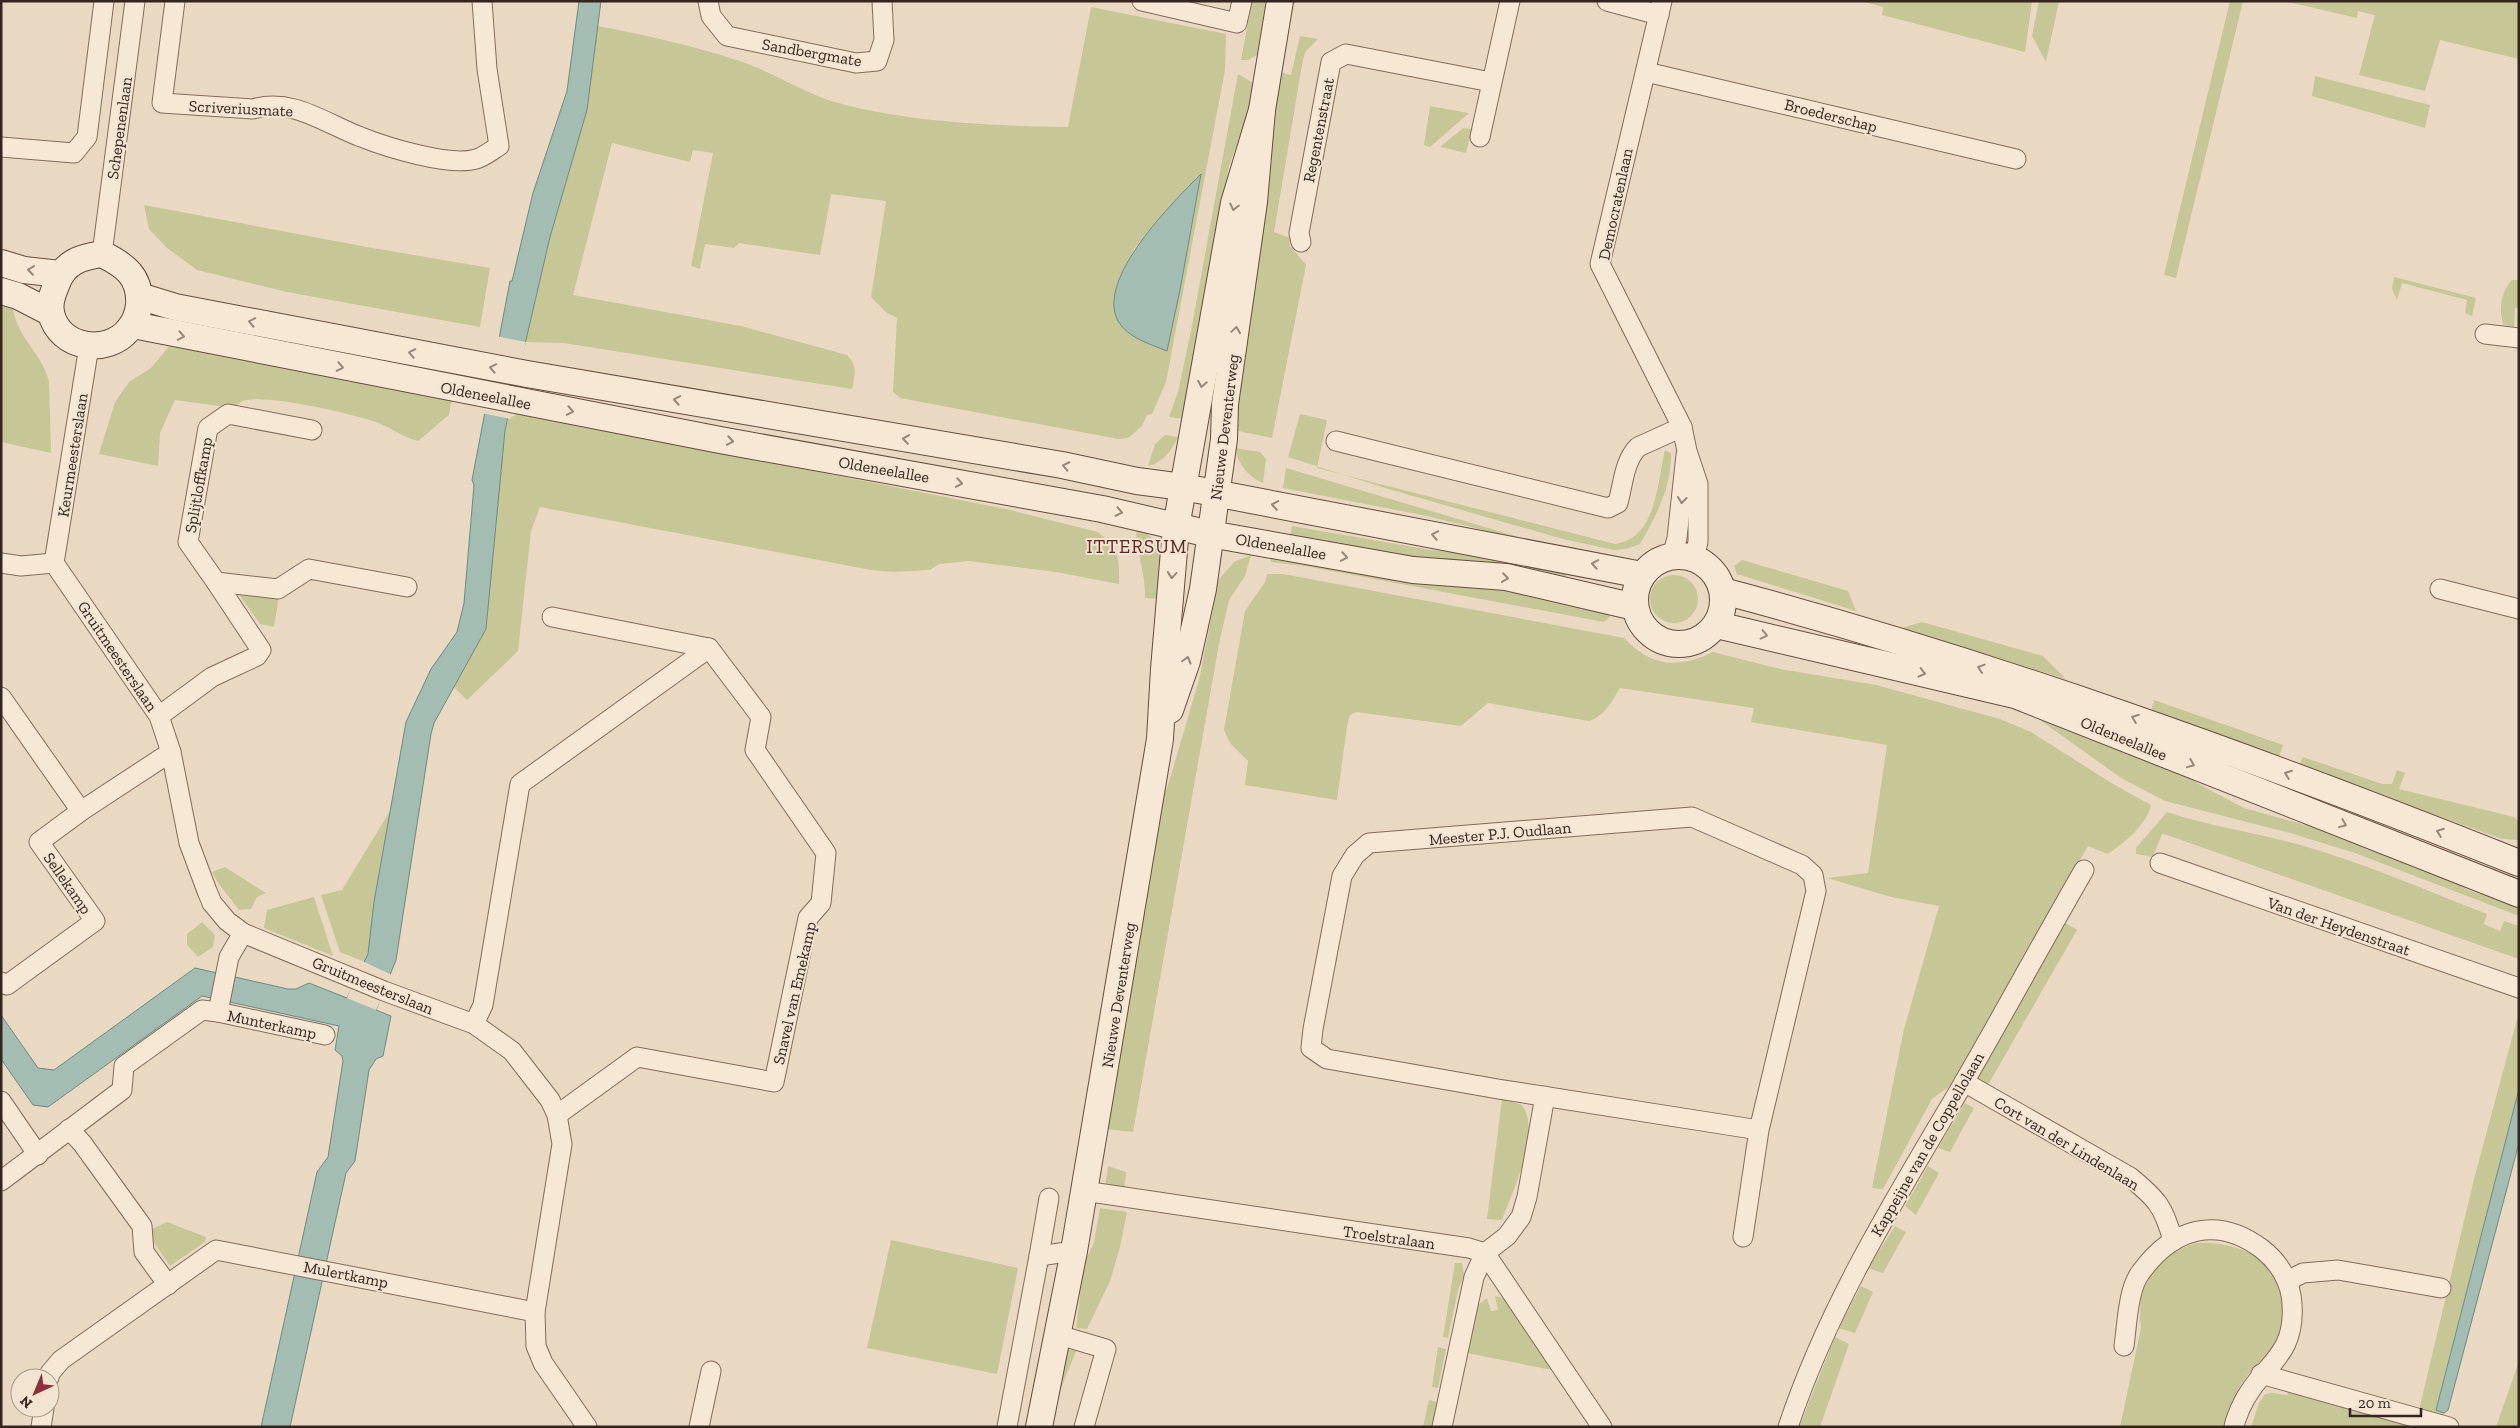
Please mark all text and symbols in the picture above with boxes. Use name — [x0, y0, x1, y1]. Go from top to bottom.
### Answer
street label: Sandbergmate — [761, 34, 863, 71]
street label: Schepenenlaan — [103, 75, 136, 181]
street label: Regentenstraat — [1299, 76, 1338, 184]
street label: Broederschap — [1782, 95, 1879, 136]
street label: Scriveriusmate — [188, 96, 294, 121]
street label: Democratenlaan — [1594, 145, 1637, 262]
one-way arrow — [1229, 202, 1239, 211]
one-way arrow — [26, 265, 34, 276]
one-way arrow — [248, 317, 256, 328]
one-way arrow — [1230, 325, 1241, 333]
one-way arrow — [176, 330, 185, 340]
one-way arrow — [407, 348, 416, 358]
street label: Nieuwe Deventerweg — [1206, 353, 1243, 501]
one-way arrow — [336, 361, 344, 371]
one-way arrow — [489, 363, 498, 374]
street label: Oldeneelallee — [439, 377, 533, 414]
one-way arrow — [1198, 380, 1208, 388]
street label: Keurmeesterslaan — [53, 391, 92, 518]
one-way arrow — [672, 396, 681, 406]
one-way arrow — [566, 405, 575, 415]
one-way arrow — [902, 434, 910, 444]
street label: Splijtloffkamp — [181, 435, 216, 534]
one-way arrow — [726, 436, 734, 446]
street label: Oldeneelallee — [837, 452, 931, 487]
one-way arrow — [1062, 461, 1071, 471]
one-way arrow — [954, 477, 963, 487]
one-way arrow — [1677, 496, 1688, 504]
one-way arrow — [1271, 500, 1279, 510]
one-way arrow — [1114, 506, 1123, 517]
street label: Oldeneelallee — [1234, 529, 1328, 564]
one-way arrow — [1430, 530, 1439, 540]
district label: ITTERSUM — [1086, 535, 1188, 558]
one-way arrow — [1340, 552, 1349, 562]
one-way arrow — [1590, 560, 1599, 570]
one-way arrow — [1166, 572, 1177, 580]
one-way arrow — [1502, 572, 1510, 583]
street label: Gruitmeesterslaan — [74, 597, 162, 716]
one-way arrow — [1760, 629, 1769, 640]
one-way arrow — [1181, 656, 1191, 664]
one-way arrow — [1977, 663, 1985, 673]
one-way arrow — [1918, 667, 1926, 677]
street label: Oldeneelallee — [2078, 712, 2170, 764]
one-way arrow — [2131, 714, 2140, 724]
one-way arrow — [2187, 759, 2195, 769]
one-way arrow — [2284, 769, 2293, 780]
street label: Meester P.J. Oudlaan — [1428, 818, 1573, 849]
one-way arrow — [2338, 818, 2346, 828]
one-way arrow — [2436, 828, 2444, 838]
street label: Sellekamp — [40, 849, 96, 918]
street label: Van der Heydenstraat — [2264, 893, 2413, 960]
street label: Snavel van Emekamp — [769, 920, 820, 1066]
street label: Nieuwe Deventerweg — [1098, 921, 1139, 1069]
street label: Gruitmeesterslaan — [309, 952, 437, 1019]
street label: Munterkamp — [226, 1006, 318, 1043]
street label: Kappeijne van de Coppellolaan — [1867, 1048, 1988, 1240]
street label: Cort van der Lindenlaan — [1991, 1092, 2144, 1195]
street label: Troelstralaan — [1342, 1222, 1437, 1253]
street label: Mulertkamp — [302, 1257, 390, 1292]
north arrow — [10, 1368, 60, 1418]
scale bar — [2350, 1386, 2421, 1418]
text: N — [16, 1392, 36, 1412]
text: 20 m — [2358, 1394, 2391, 1412]

